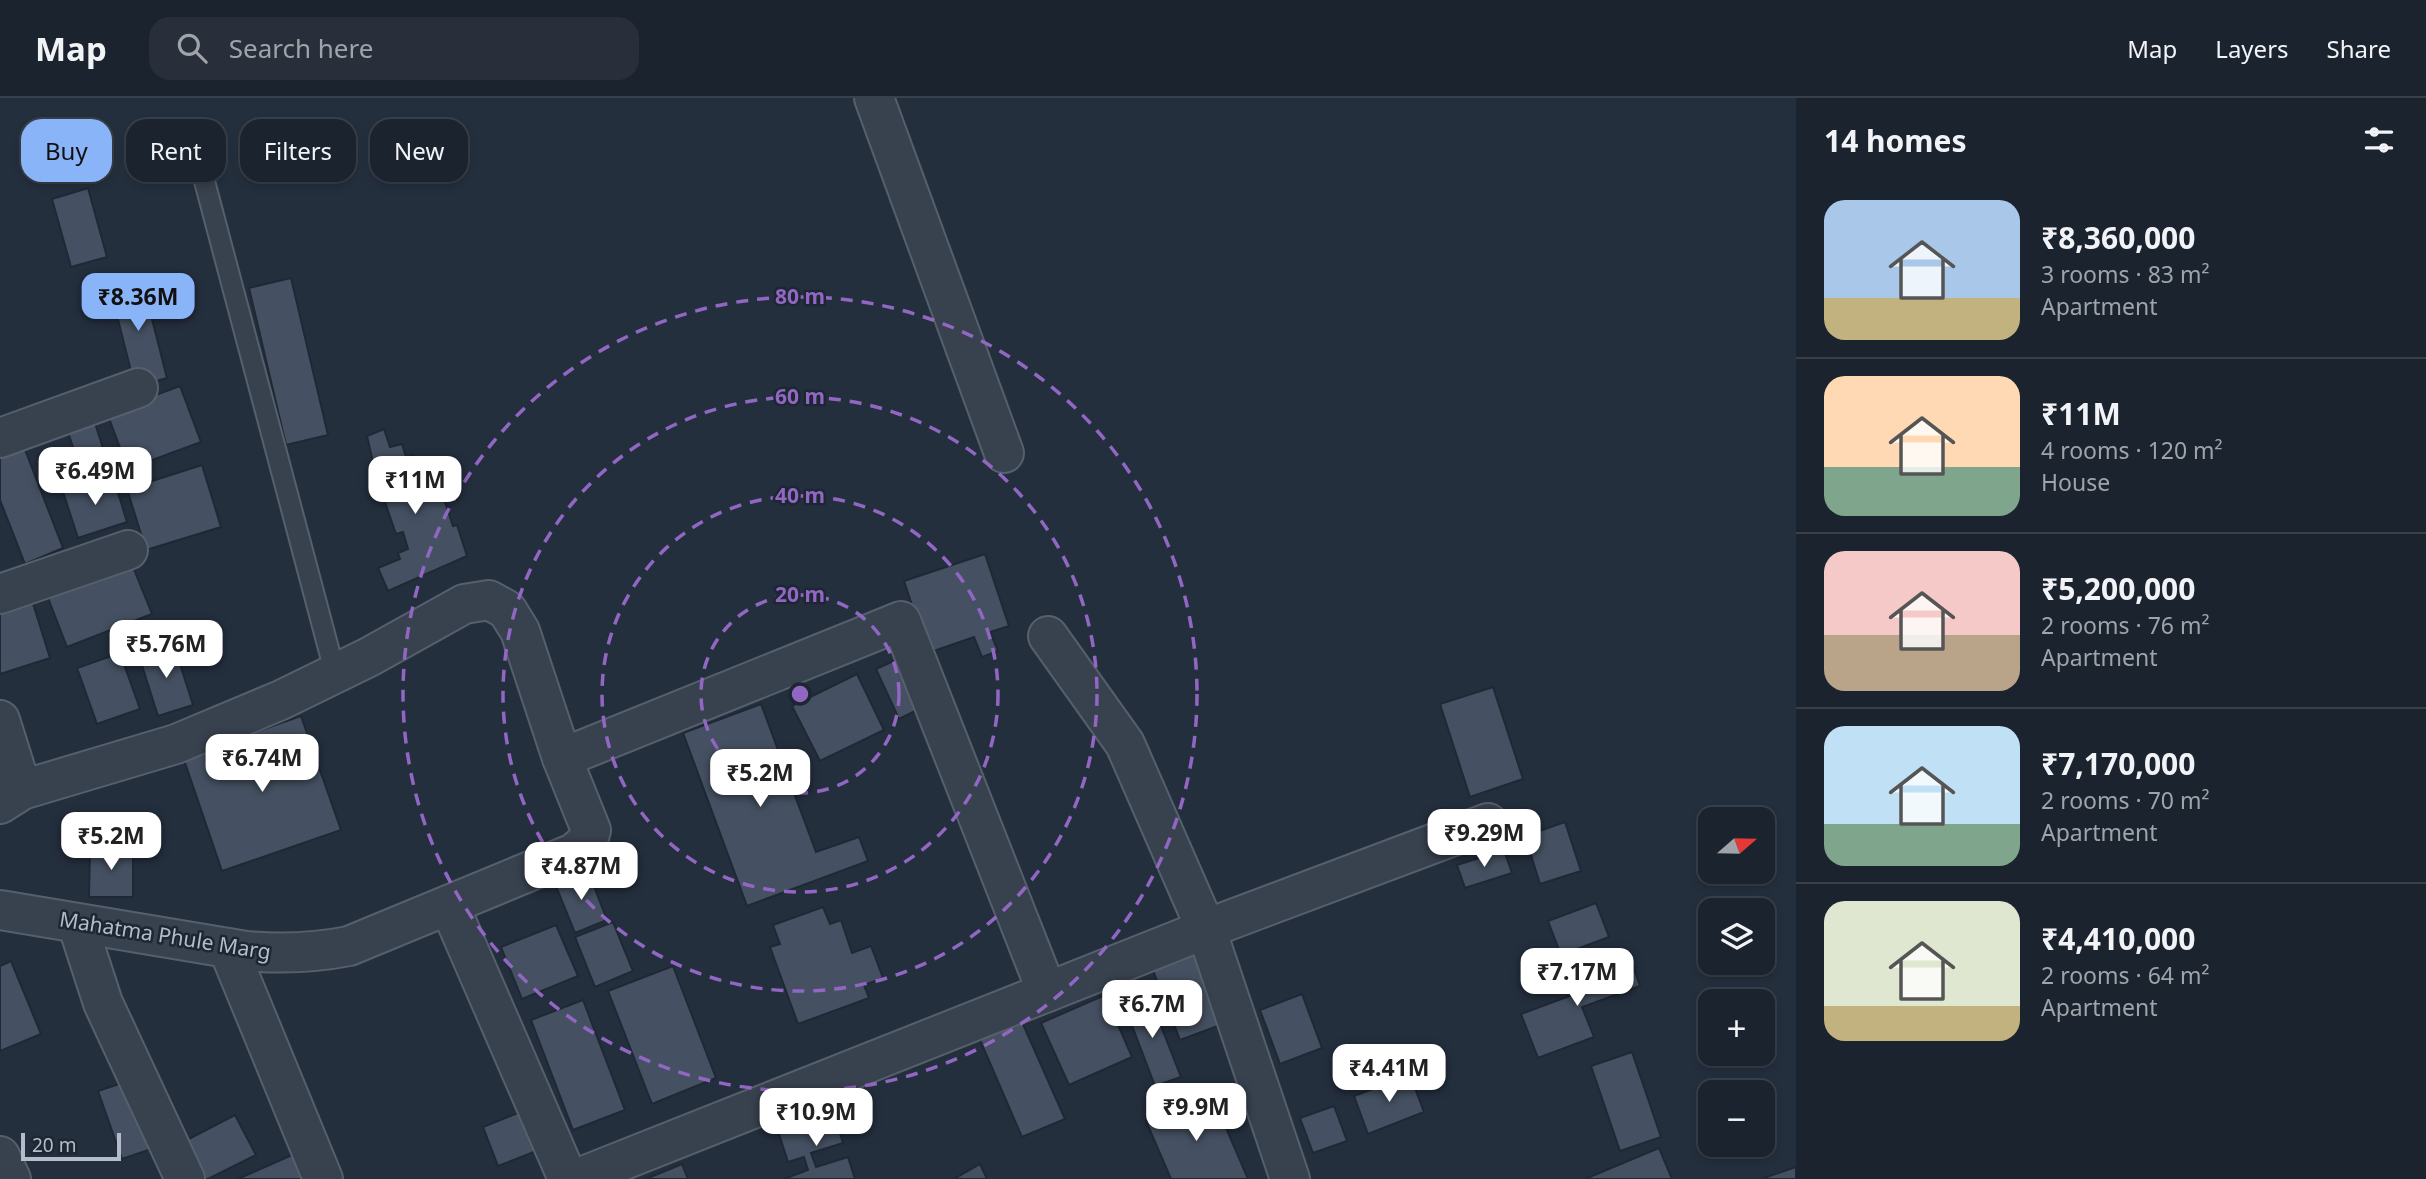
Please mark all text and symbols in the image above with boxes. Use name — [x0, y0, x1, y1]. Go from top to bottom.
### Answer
search box — [149, 17, 639, 80]
text: Map — [35, 26, 107, 71]
icon: search — [173, 29, 211, 67]
text: Search here — [229, 30, 373, 66]
text: Map — [2127, 32, 2177, 65]
text: Layers — [2215, 32, 2289, 65]
text: Share — [2327, 32, 2391, 65]
chip: Buy — [21, 119, 112, 182]
chip: Rent — [126, 119, 226, 182]
chip: Filters — [240, 119, 356, 182]
chip: New — [370, 119, 468, 182]
text: 14 homes — [1824, 120, 1967, 161]
icon: filters — [2360, 121, 2398, 159]
text: ₹8,360,000 — [2041, 217, 2195, 258]
icon: home — [1880, 228, 1964, 312]
text: 3 rooms · 83 m² — [2041, 258, 2210, 290]
pin: ₹8.36M — [81, 274, 195, 333]
text: ₹8.36M — [98, 280, 178, 312]
text: 80 m — [775, 282, 825, 310]
text: Apartment — [2041, 290, 2158, 322]
text: 60 m — [775, 382, 825, 410]
text: ₹11M — [2041, 393, 2121, 434]
icon: home — [1880, 404, 1964, 488]
text: 4 rooms · 120 m² — [2041, 434, 2223, 466]
pin: ₹6.49M — [38, 448, 152, 507]
text: ₹6.49M — [55, 454, 135, 486]
pin: ₹11M — [374, 456, 456, 516]
text: ₹11M — [384, 463, 446, 495]
text: House — [2041, 466, 2110, 498]
text: 40 m — [775, 481, 825, 509]
text: ₹5,200,000 — [2041, 568, 2195, 609]
icon: home — [1880, 579, 1964, 663]
text: 20 m — [775, 580, 825, 608]
text: 2 rooms · 76 m² — [2041, 609, 2210, 641]
pin: ₹5.76M — [109, 620, 223, 680]
text: ₹5.76M — [126, 627, 206, 659]
text: Apartment — [2041, 641, 2158, 673]
centre of rings — [788, 682, 812, 706]
pin: ₹6.74M — [205, 734, 319, 794]
text: ₹6.74M — [222, 741, 302, 773]
text: ₹7,170,000 — [2041, 743, 2195, 784]
pin: ₹5.2M — [711, 750, 809, 809]
icon: home — [1880, 754, 1964, 838]
text: ₹5.2M — [726, 756, 794, 788]
text: 2 rooms · 70 m² — [2041, 784, 2210, 816]
north arrow — [1698, 807, 1774, 884]
map controls — [1698, 807, 1775, 1157]
pin: ₹9.29M — [1427, 810, 1541, 869]
pin: ₹5.2M — [62, 812, 160, 872]
text: ₹9.29M — [1444, 816, 1524, 848]
text: Apartment — [2041, 816, 2158, 848]
text: ₹5.2M — [77, 819, 145, 851]
pin: ₹4.87M — [524, 842, 638, 902]
text: ₹4.87M — [541, 849, 621, 881]
button: layers — [1698, 898, 1775, 975]
street label: Mahatma Phule Marg — [57, 904, 273, 966]
text: ₹4,410,000 — [2041, 918, 2195, 959]
icon: home — [1880, 929, 1964, 1013]
pin: ₹7.17M — [1520, 948, 1634, 1008]
text: ₹7.17M — [1537, 955, 1617, 987]
text: 2 rooms · 64 m² — [2041, 959, 2210, 991]
pin: ₹6.7M — [1103, 981, 1201, 1040]
text: ₹6.7M — [1118, 987, 1186, 1019]
button: + — [1698, 989, 1775, 1066]
text: Apartment — [2041, 991, 2158, 1023]
pin: ₹4.41M — [1332, 1044, 1446, 1104]
text: ₹4.41M — [1349, 1051, 1429, 1083]
button: − — [1698, 1080, 1775, 1157]
pin: ₹9.9M — [1147, 1084, 1245, 1143]
pin: ₹10.9M — [759, 1088, 873, 1148]
text: ₹9.9M — [1162, 1090, 1230, 1122]
text: ₹10.9M — [776, 1095, 856, 1127]
scale bar — [21, 1130, 121, 1162]
text: 20 m — [32, 1132, 76, 1158]

